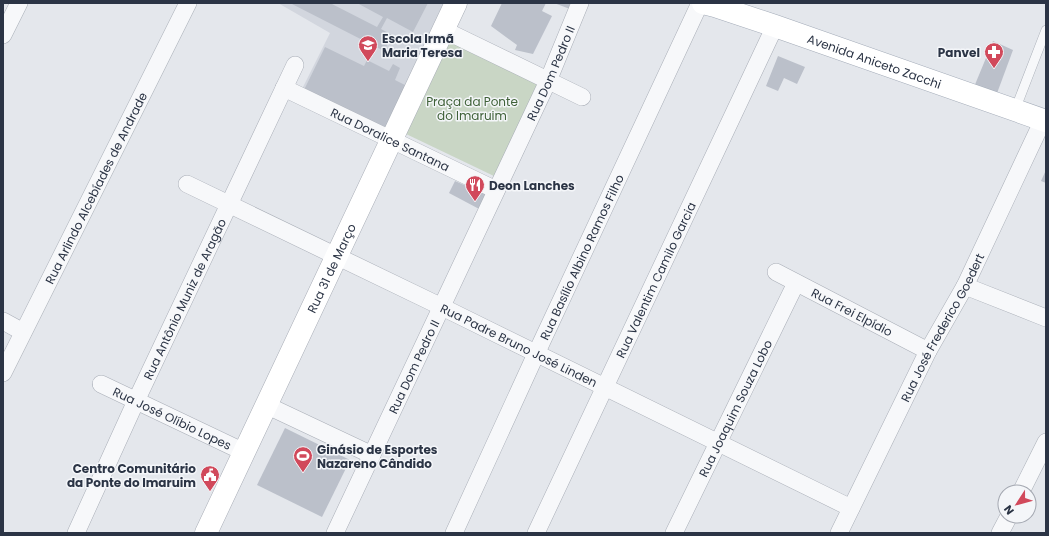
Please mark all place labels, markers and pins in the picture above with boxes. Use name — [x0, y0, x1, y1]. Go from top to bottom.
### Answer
place label: Escola Irmã Maria Teresa — [382, 30, 462, 61]
school or university icon: Escola Irmã Maria Teresa — [357, 34, 379, 62]
pharmacy icon: Panvel — [983, 41, 1005, 69]
place label: Panvel — [938, 44, 980, 61]
restaurant icon: Deon Lanches — [464, 174, 486, 202]
place label: Deon Lanches — [489, 177, 575, 194]
place label: Ginásio de Esportes Nazareno Cândido — [317, 441, 438, 472]
sports icon: Ginásio de Esportes Nazareno Cândido — [292, 445, 314, 473]
place label: Centro Comunitário da Ponte do Imaruim — [67, 460, 196, 491]
public building icon: Centro Comunitário da Ponte do Imaruim — [199, 464, 221, 492]

